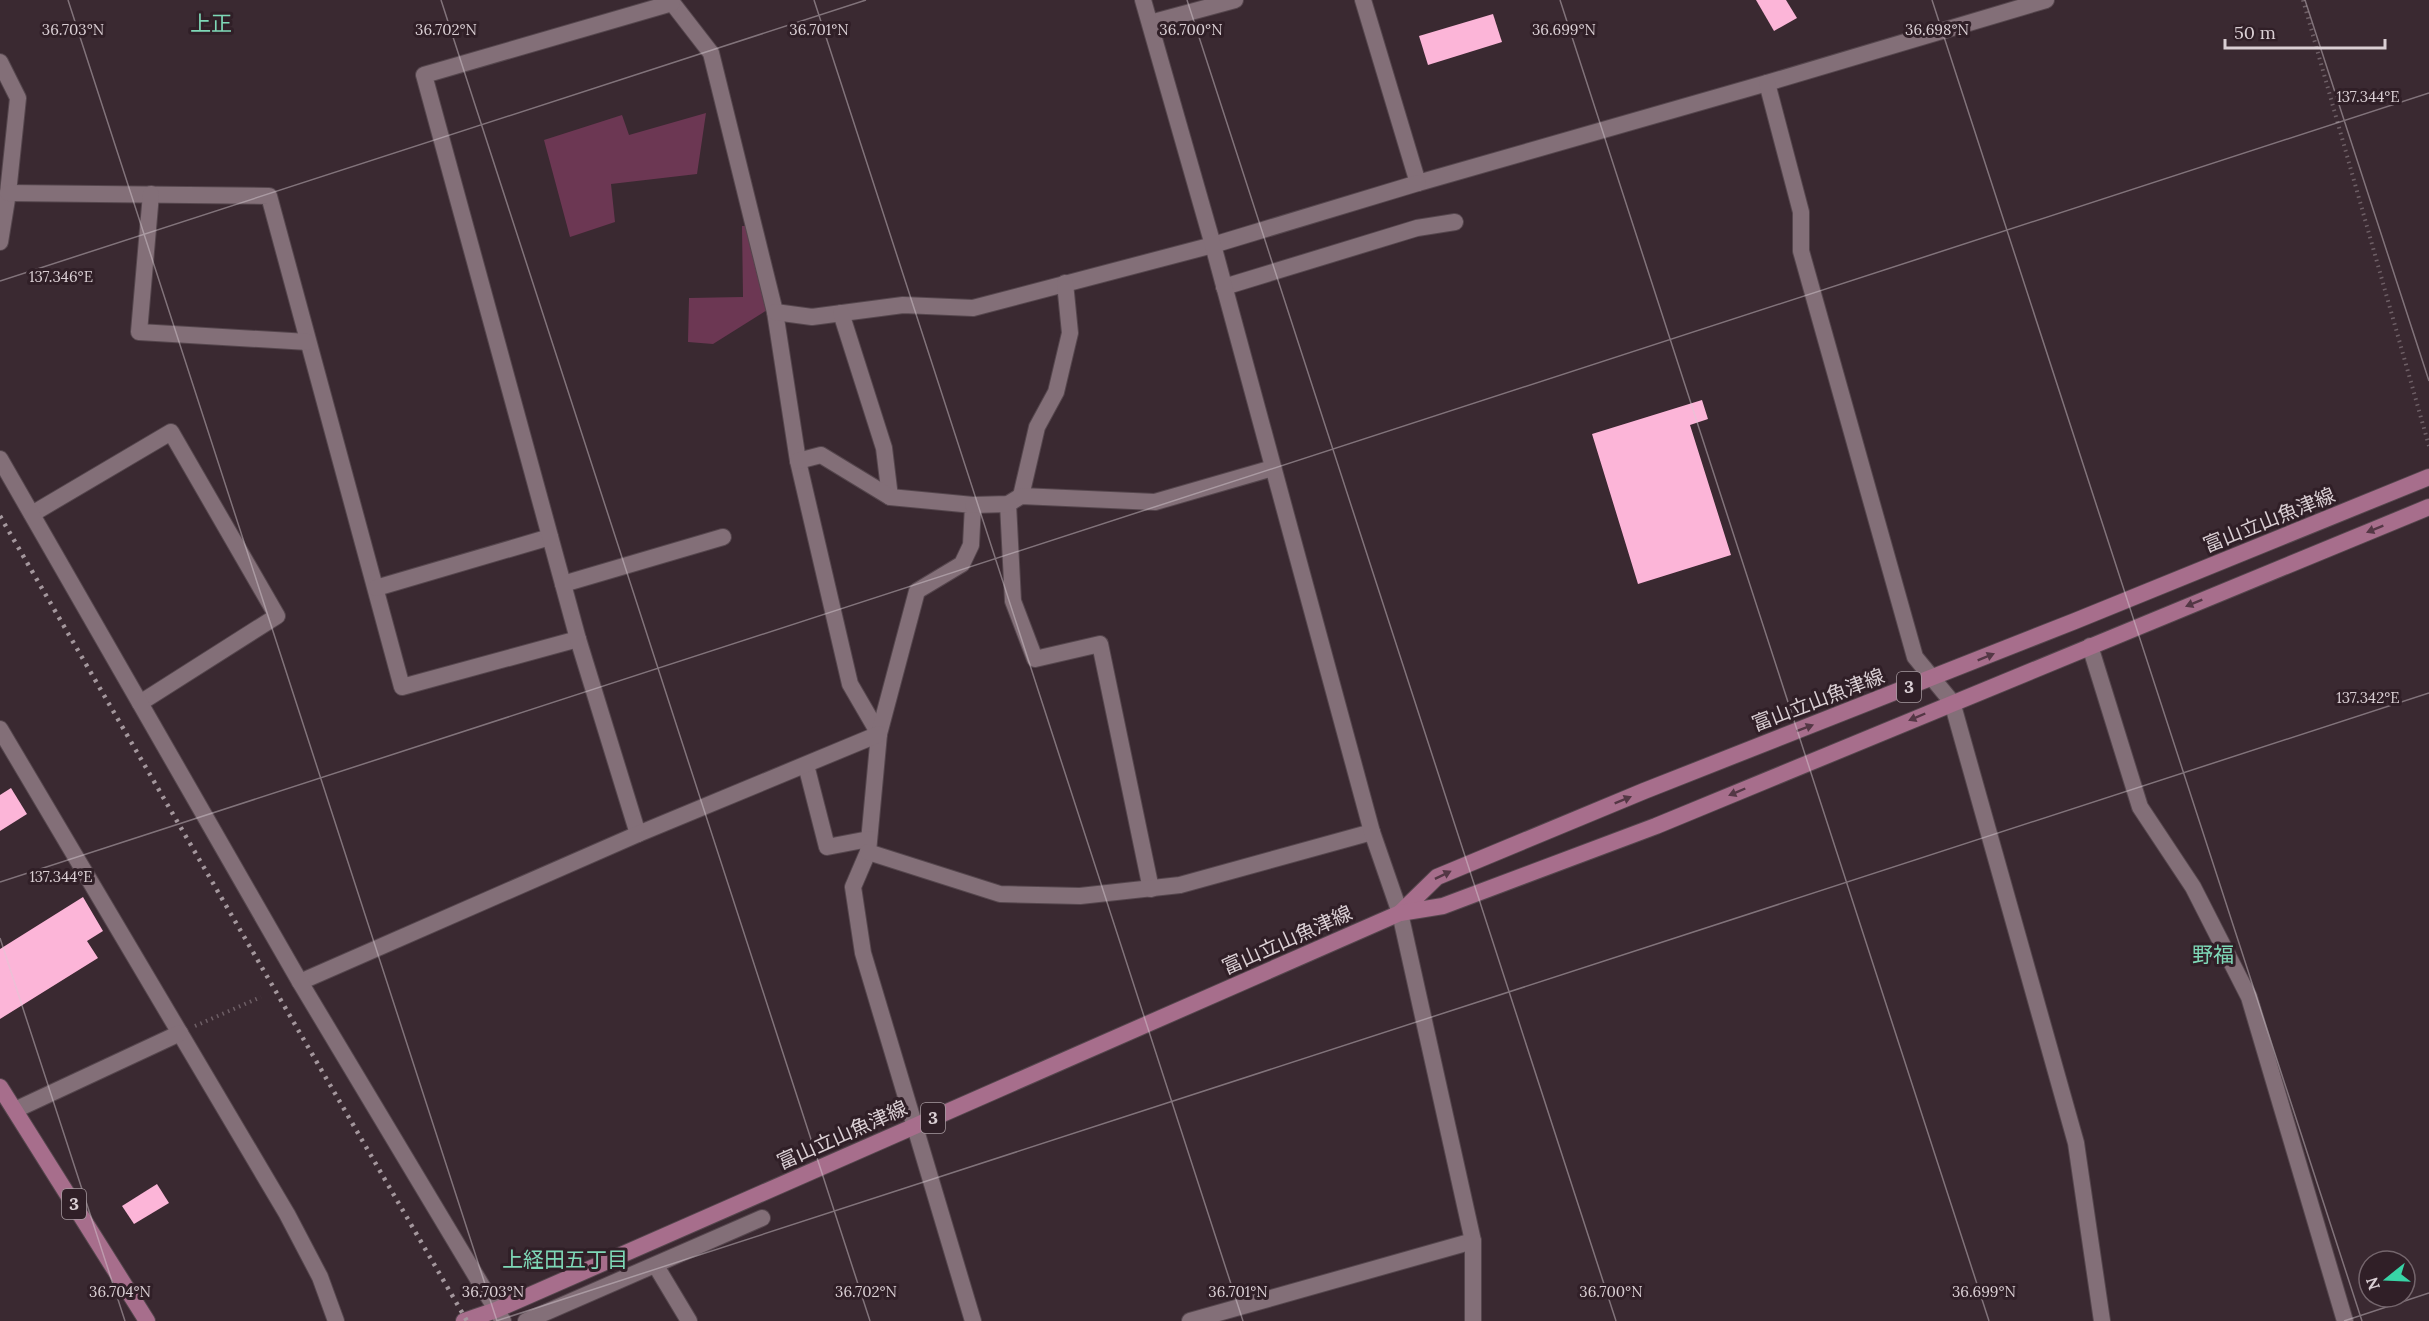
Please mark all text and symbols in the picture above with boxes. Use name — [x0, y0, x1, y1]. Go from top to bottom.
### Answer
district label: 上正 — [190, 10, 232, 37]
scale bar — [2225, 12, 2386, 50]
text: 36.703°N — [42, 20, 104, 39]
text: 36.702°N — [415, 20, 477, 39]
text: 36.701°N — [789, 20, 849, 39]
text: 36.700°N — [1159, 20, 1223, 39]
text: 36.699°N — [1532, 20, 1596, 39]
text: 36.698°N — [1905, 20, 1969, 39]
text: 50 m — [2234, 21, 2276, 44]
text: 137.344°E — [2336, 87, 2400, 106]
text: 137.346°E — [29, 267, 93, 286]
street label: 富山立山魚津線 — [2199, 482, 2338, 557]
one-way arrow — [2366, 525, 2384, 534]
one-way arrow — [2185, 598, 2203, 608]
one-way arrow — [1977, 651, 1995, 661]
street label: 富山立山魚津線 — [1748, 663, 1888, 736]
road number: 3 — [1897, 672, 1921, 702]
text: 137.342°E — [2336, 688, 2400, 707]
one-way arrow — [1908, 713, 1926, 722]
one-way arrow — [1796, 723, 1814, 733]
one-way arrow — [1728, 788, 1746, 797]
one-way arrow — [1615, 795, 1633, 805]
text: 137.344°E — [29, 867, 93, 886]
one-way arrow — [1435, 870, 1452, 879]
street label: 富山立山魚津線 — [1218, 900, 1356, 979]
district label: 野福 — [2192, 941, 2234, 968]
street label: 富山立山魚津線 — [773, 1095, 911, 1174]
road number: 3 — [921, 1103, 945, 1133]
road number: 3 — [62, 1189, 86, 1219]
district label: 上経田五丁目 — [502, 1246, 628, 1273]
north arrow — [2357, 1249, 2417, 1309]
text: N — [2361, 1275, 2384, 1293]
text: 36.704°N — [89, 1282, 151, 1301]
text: 36.703°N — [462, 1282, 524, 1301]
text: 36.702°N — [835, 1282, 897, 1301]
text: 36.701°N — [1208, 1282, 1268, 1301]
text: 36.700°N — [1579, 1282, 1643, 1301]
text: 36.699°N — [1952, 1282, 2016, 1301]

